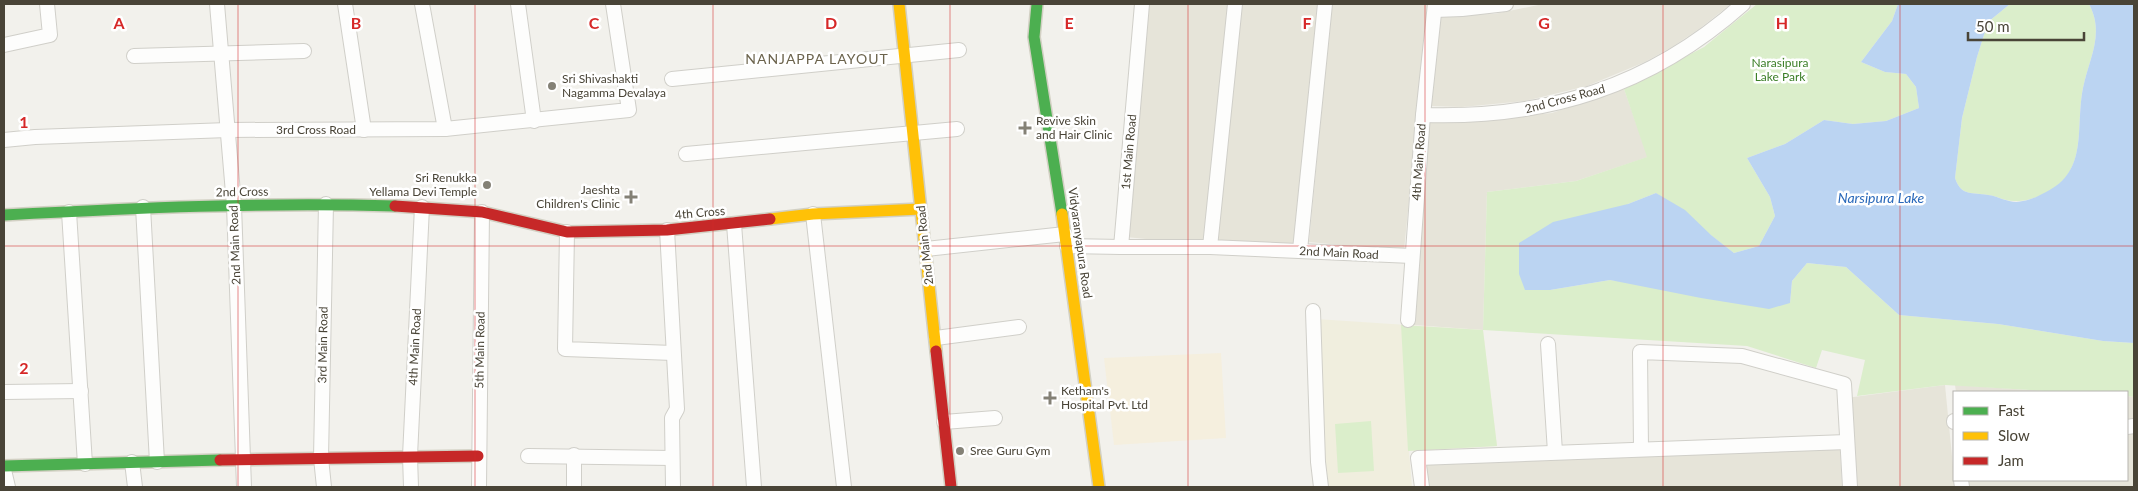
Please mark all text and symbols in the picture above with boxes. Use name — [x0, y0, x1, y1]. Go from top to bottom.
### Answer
scale bar — [1968, 10, 2084, 42]
text: A — [112, 13, 125, 32]
text: B — [351, 13, 361, 32]
text: C — [589, 13, 600, 32]
text: D — [825, 13, 837, 32]
text: E — [1064, 13, 1074, 32]
text: F — [1302, 13, 1312, 32]
text: G — [1538, 13, 1550, 32]
text: H — [1776, 13, 1788, 32]
text: 50 m — [1976, 17, 2010, 35]
district label: NANJAPPA LAYOUT — [745, 50, 889, 67]
park label: Narasipura Lake Park — [1752, 55, 1808, 84]
place label: Sri Shivashakti Nagamma Devalaya — [562, 71, 666, 100]
marker: Sri Shivashakti Nagamma Devalaya — [546, 80, 558, 92]
street label: 2nd Cross Road — [1523, 81, 1607, 116]
text: 1 — [19, 112, 29, 131]
place label: Revive Skin and Hair Clinic — [1036, 113, 1113, 142]
street label: 1st Main Road — [1118, 114, 1139, 190]
marker: Revive Skin and Hair Clinic — [1018, 121, 1032, 135]
street label: 3rd Cross Road — [276, 122, 356, 137]
street label: 4th Main Road — [1408, 123, 1429, 201]
place label: Sri Renukka Yellama Devi Temple — [369, 170, 477, 199]
marker: Sri Renukka Yellama Devi Temple — [481, 179, 493, 191]
place label: Jaeshta Children's Clinic — [536, 182, 620, 211]
street label: 2nd Cross — [215, 184, 268, 199]
street label: Vidyaranyapura Road — [1065, 186, 1096, 299]
water label: Narsipura Lake — [1838, 189, 1925, 206]
marker: Jaeshta Children's Clinic — [624, 190, 638, 204]
street label: 4th Cross — [674, 203, 726, 222]
street label: 2nd Main Road — [226, 205, 243, 285]
street label: 2nd Main Road — [913, 205, 936, 285]
street label: 2nd Main Road — [1299, 243, 1379, 262]
street label: 3rd Main Road — [314, 306, 331, 384]
street label: 4th Main Road — [405, 308, 424, 386]
street label: 5th Main Road — [471, 311, 488, 389]
text: 2 — [19, 358, 29, 377]
place label: Ketham's Hospital Pvt. Ltd — [1061, 383, 1148, 412]
marker: Ketham's Hospital Pvt. Ltd — [1043, 391, 1057, 405]
legend — [1953, 391, 2128, 481]
text: Fast — [1998, 401, 2025, 419]
text: Slow — [1998, 426, 2030, 444]
place label: Sree Guru Gym — [970, 443, 1050, 458]
marker: Sree Guru Gym — [954, 445, 966, 457]
text: Jam — [1998, 451, 2024, 469]

